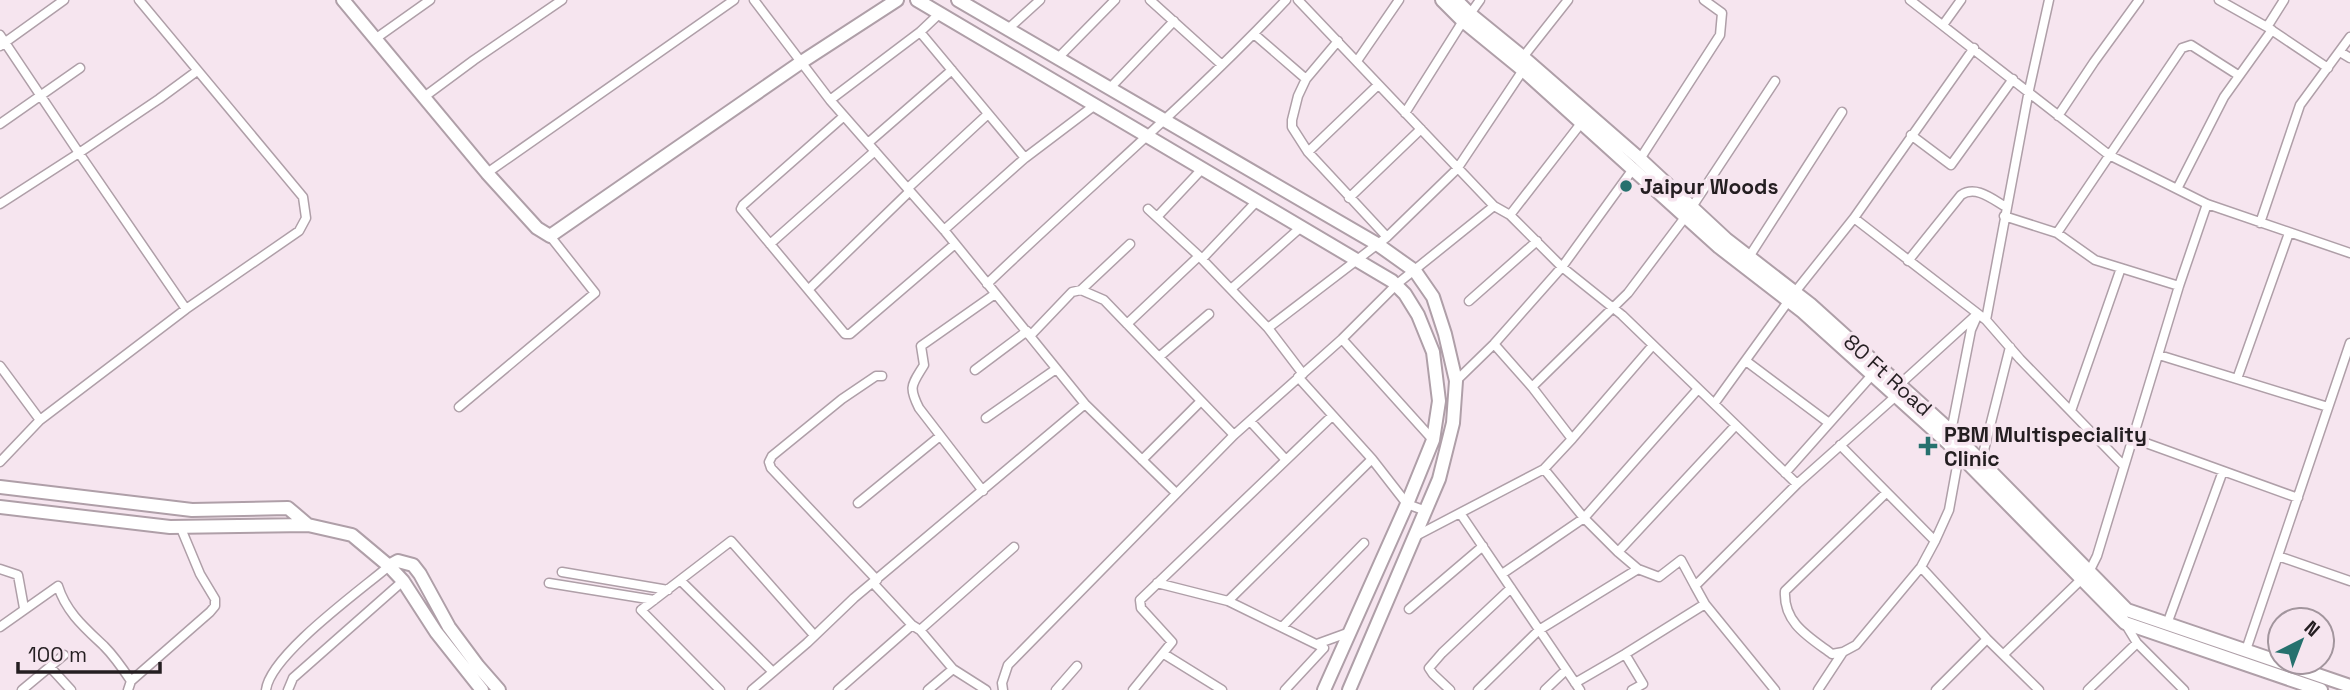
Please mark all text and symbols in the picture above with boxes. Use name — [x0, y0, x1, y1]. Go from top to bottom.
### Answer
place label: Jaipur Woods — [1640, 173, 1779, 200]
marker: Jaipur Woods — [1618, 178, 1634, 194]
street label: 80 Ft Road — [1838, 328, 1938, 422]
place label: PBM Multispeciality Clinic — [1944, 421, 2147, 472]
marker: PBM Multispeciality Clinic — [1918, 436, 1938, 456]
north arrow — [2266, 606, 2336, 676]
text: N — [2299, 615, 2325, 642]
scale bar — [18, 630, 159, 674]
text: 100 m — [28, 641, 87, 668]

